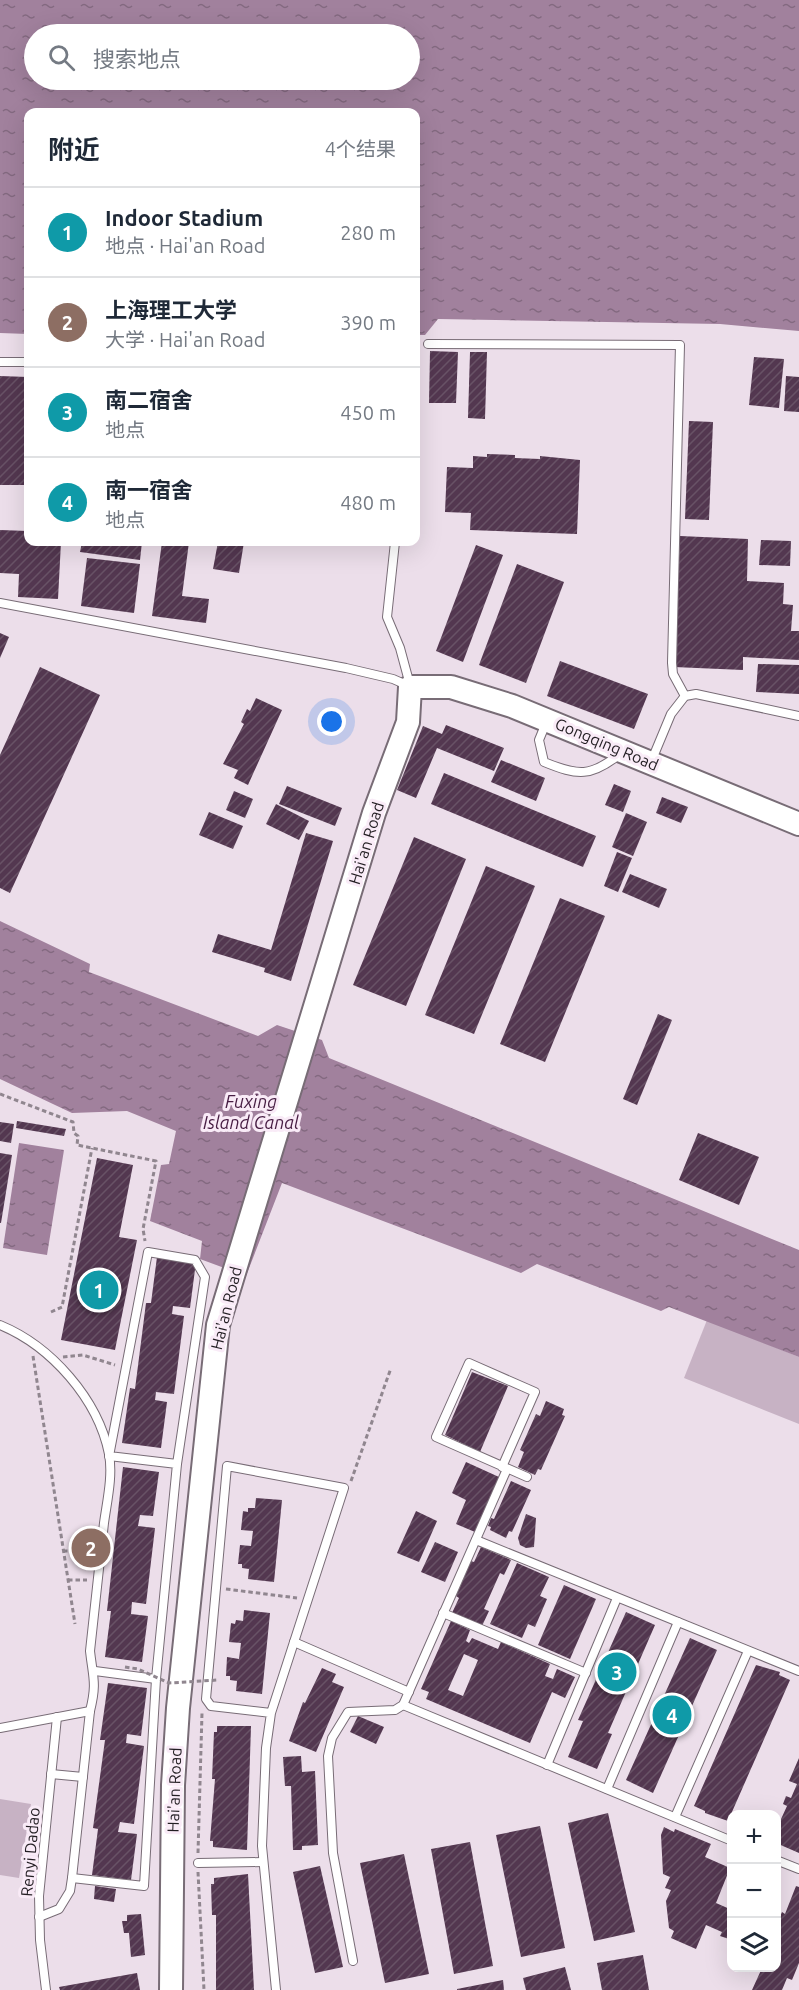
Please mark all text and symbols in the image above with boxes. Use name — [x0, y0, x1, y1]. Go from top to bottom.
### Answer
search box — [24, 24, 420, 90]
icon: search — [45, 41, 78, 74]
text: 搜索地点 — [93, 46, 181, 71]
text: 附近 — [48, 135, 100, 164]
text: 4个结果 — [325, 137, 396, 160]
text: Indoor Stadium — [105, 205, 263, 230]
text: 1 — [62, 221, 73, 244]
text: 280 m — [340, 221, 396, 244]
text: 地点 · Hai'an Road — [105, 234, 265, 257]
text: 上海理工大学 — [105, 297, 237, 322]
text: 2 — [62, 311, 73, 334]
text: 390 m — [340, 311, 396, 334]
text: 大学 · Hai'an Road — [105, 328, 265, 351]
text: 南二宿舍 — [105, 387, 193, 412]
text: 3 — [62, 401, 73, 424]
text: 450 m — [340, 401, 396, 424]
text: 地点 — [105, 418, 145, 441]
text: 南一宿舍 — [105, 477, 193, 502]
text: 4 — [62, 491, 73, 514]
text: 480 m — [340, 491, 396, 514]
text: 地点 — [105, 508, 145, 531]
your location — [317, 707, 346, 736]
street label: Gongqing Road — [553, 714, 661, 774]
street label: Hai'an Road — [345, 800, 387, 886]
water label: Fuxing Island Canal — [203, 1091, 299, 1132]
street label: Hai'an Road — [207, 1265, 245, 1351]
pin: 1 — [80, 1268, 118, 1312]
pin: 2 — [72, 1526, 110, 1570]
pin: 3 — [598, 1650, 636, 1694]
pin: 4 — [652, 1692, 692, 1738]
street label: Hai'an Road — [164, 1747, 184, 1833]
street label: Renyi Dadao — [17, 1807, 43, 1897]
map controls — [727, 1810, 781, 1972]
button: + — [727, 1810, 781, 1864]
button: − — [727, 1864, 781, 1918]
button: layers — [727, 1918, 781, 1972]

